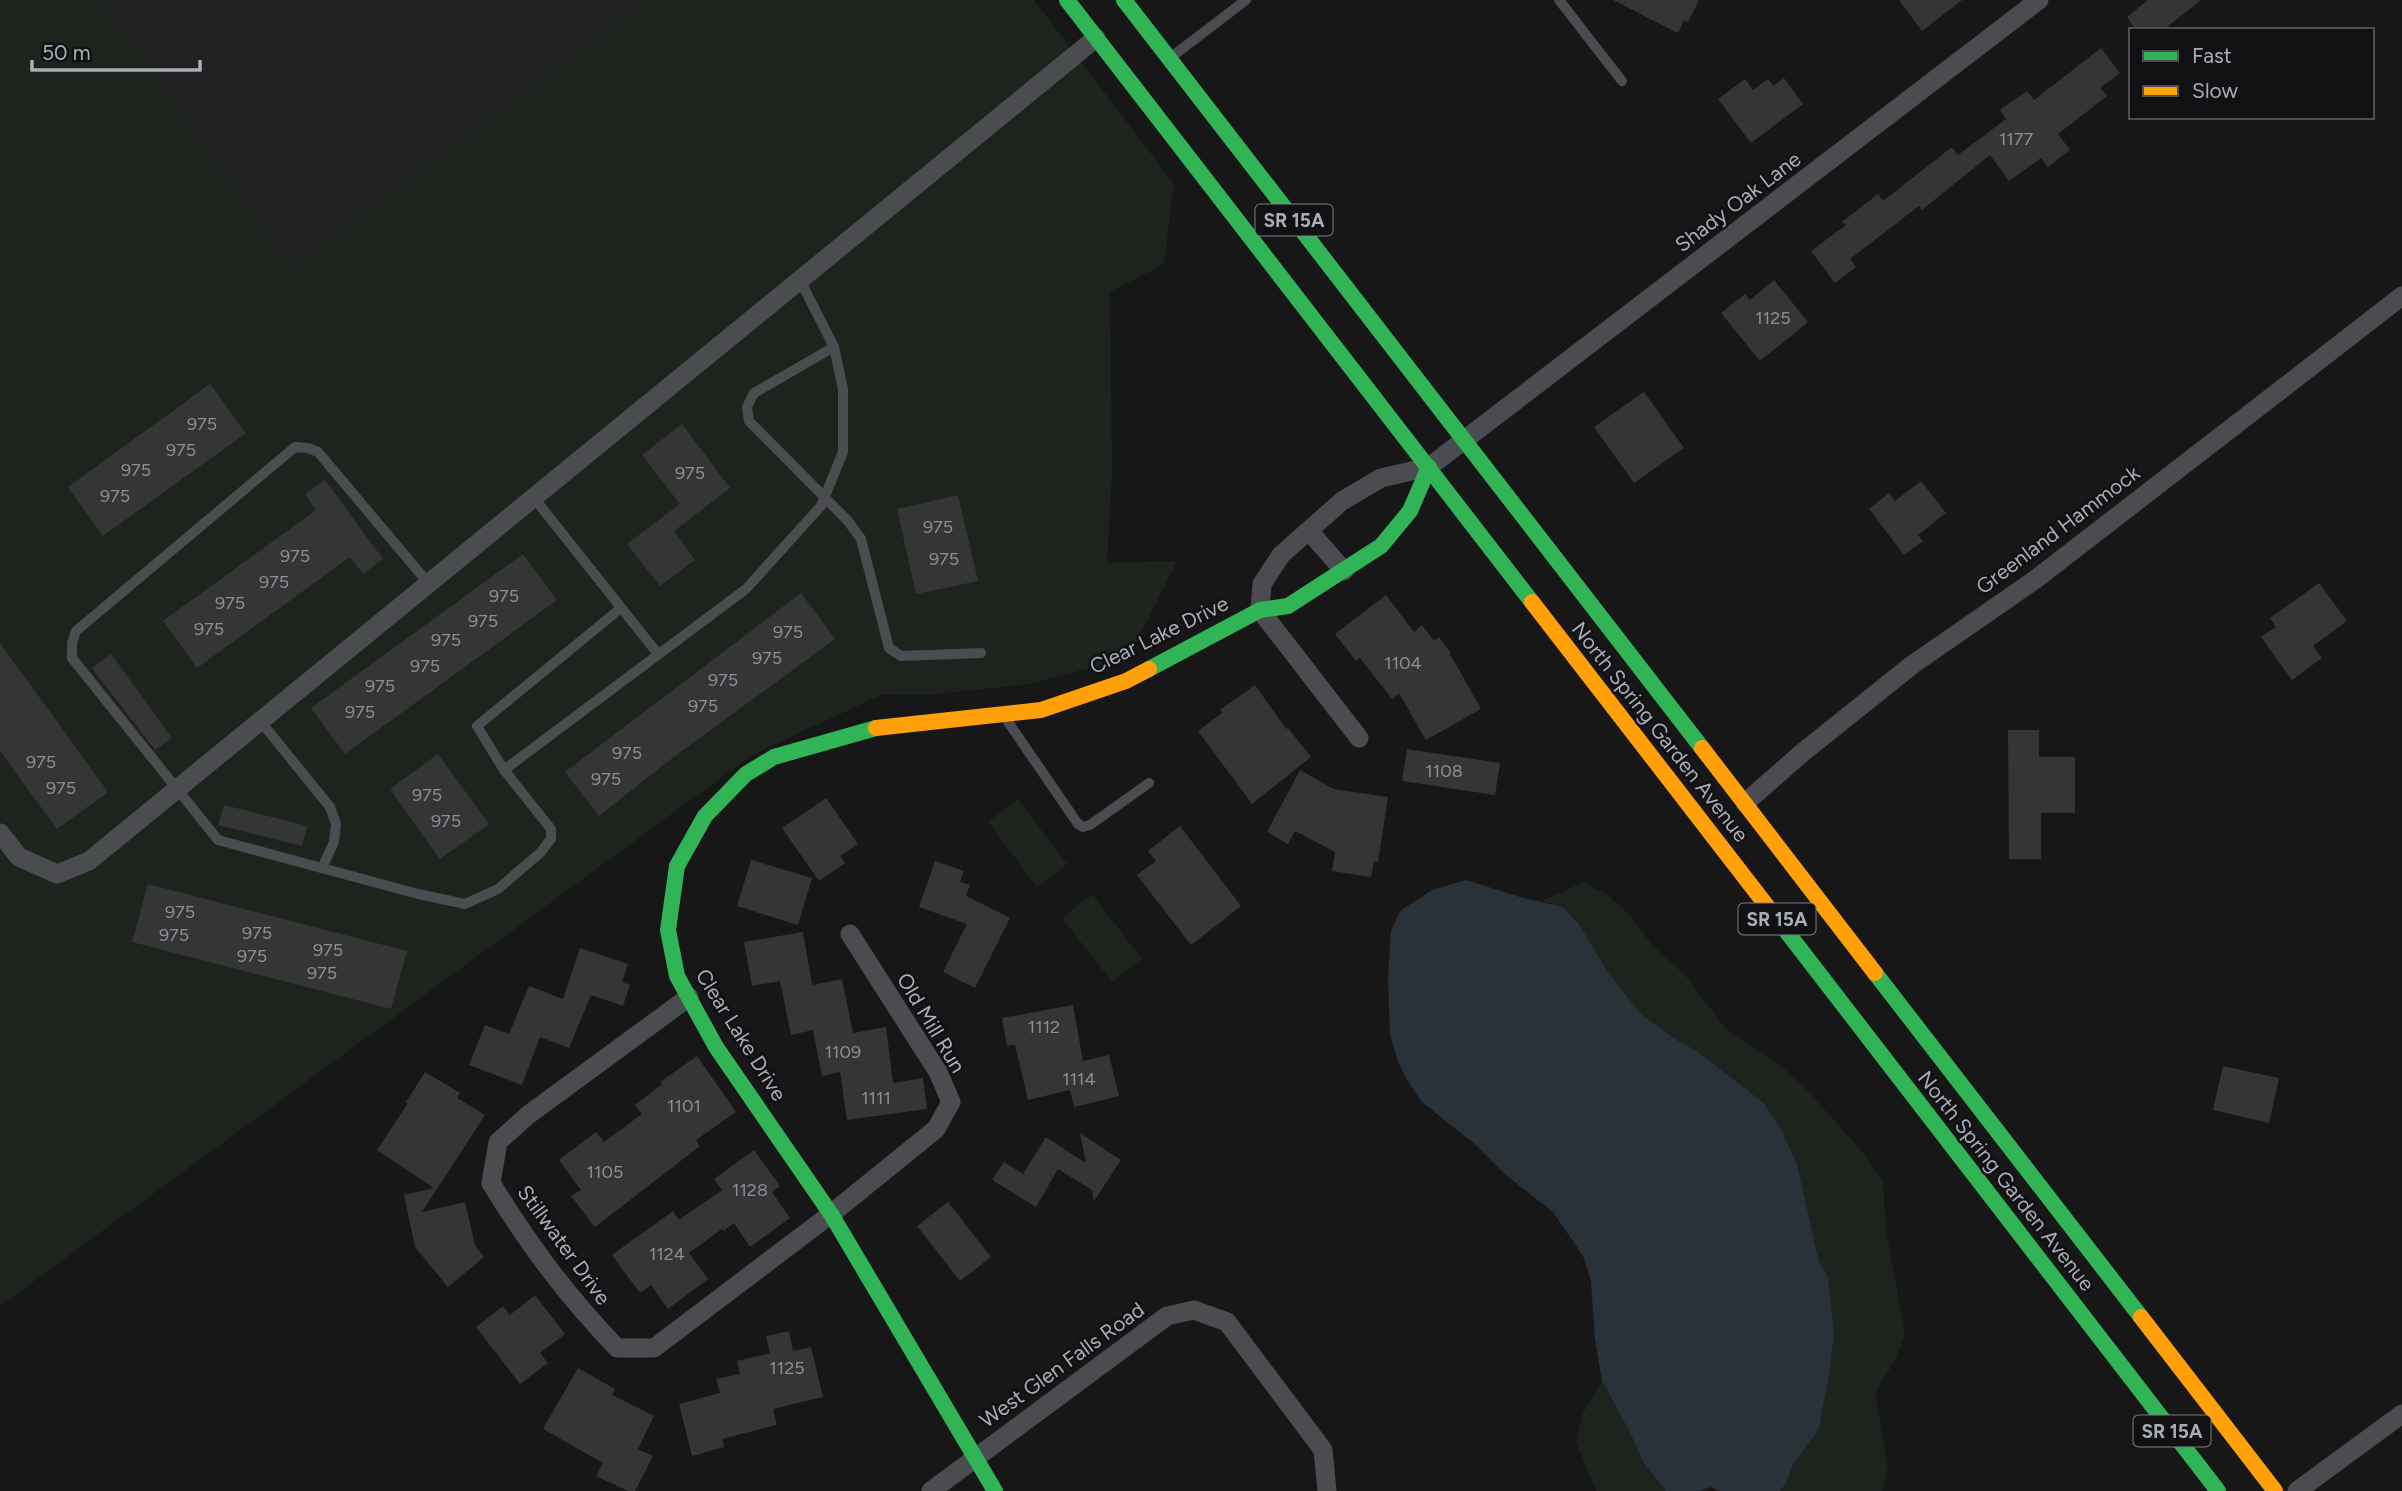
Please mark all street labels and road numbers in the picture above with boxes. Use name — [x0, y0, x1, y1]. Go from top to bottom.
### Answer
street label: Shady Oak Lane — [1670, 146, 1806, 257]
road number: SR 15A — [1256, 204, 1332, 235]
street label: Greenland Hammock — [1971, 459, 2145, 599]
street label: Clear Lake Drive — [1085, 590, 1232, 679]
street label: North Spring Garden Avenue — [1567, 617, 1754, 847]
road number: SR 15A — [1738, 903, 1816, 934]
street label: Clear Lake Drive — [691, 964, 792, 1105]
street label: Old Mill Run — [892, 968, 971, 1077]
street label: North Spring Garden Avenue — [1913, 1066, 2100, 1296]
street label: Stillwater Drive — [513, 1180, 616, 1310]
street label: West Glen Falls Road — [975, 1297, 1149, 1433]
road number: SR 15A — [2134, 1415, 2210, 1446]

